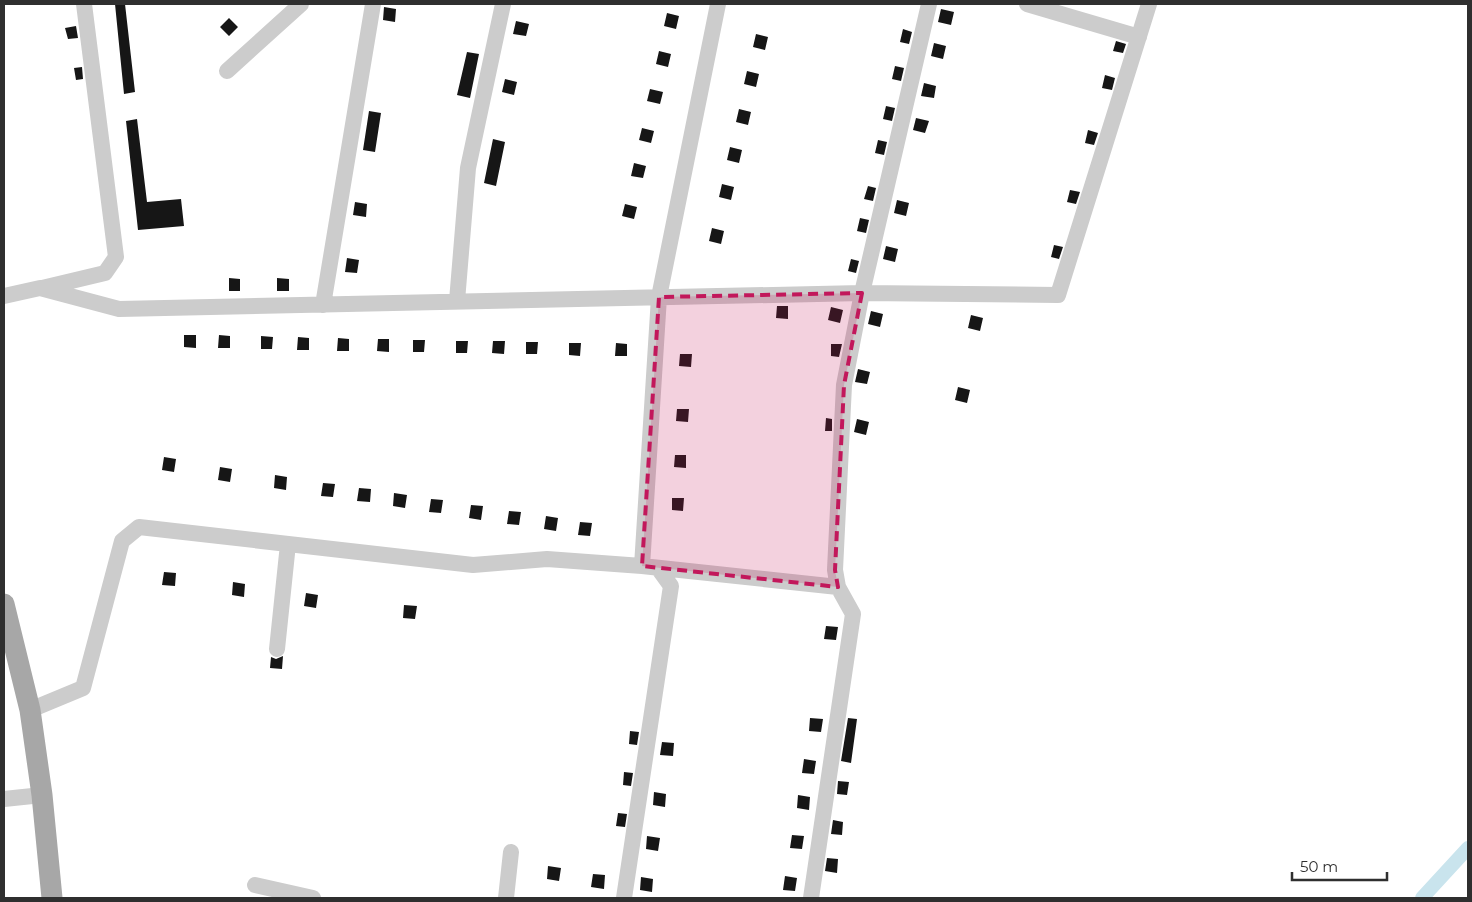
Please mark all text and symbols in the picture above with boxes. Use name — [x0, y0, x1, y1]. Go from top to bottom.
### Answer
scale bar — [1292, 850, 1387, 882]
text: 50 m — [1300, 857, 1338, 876]

